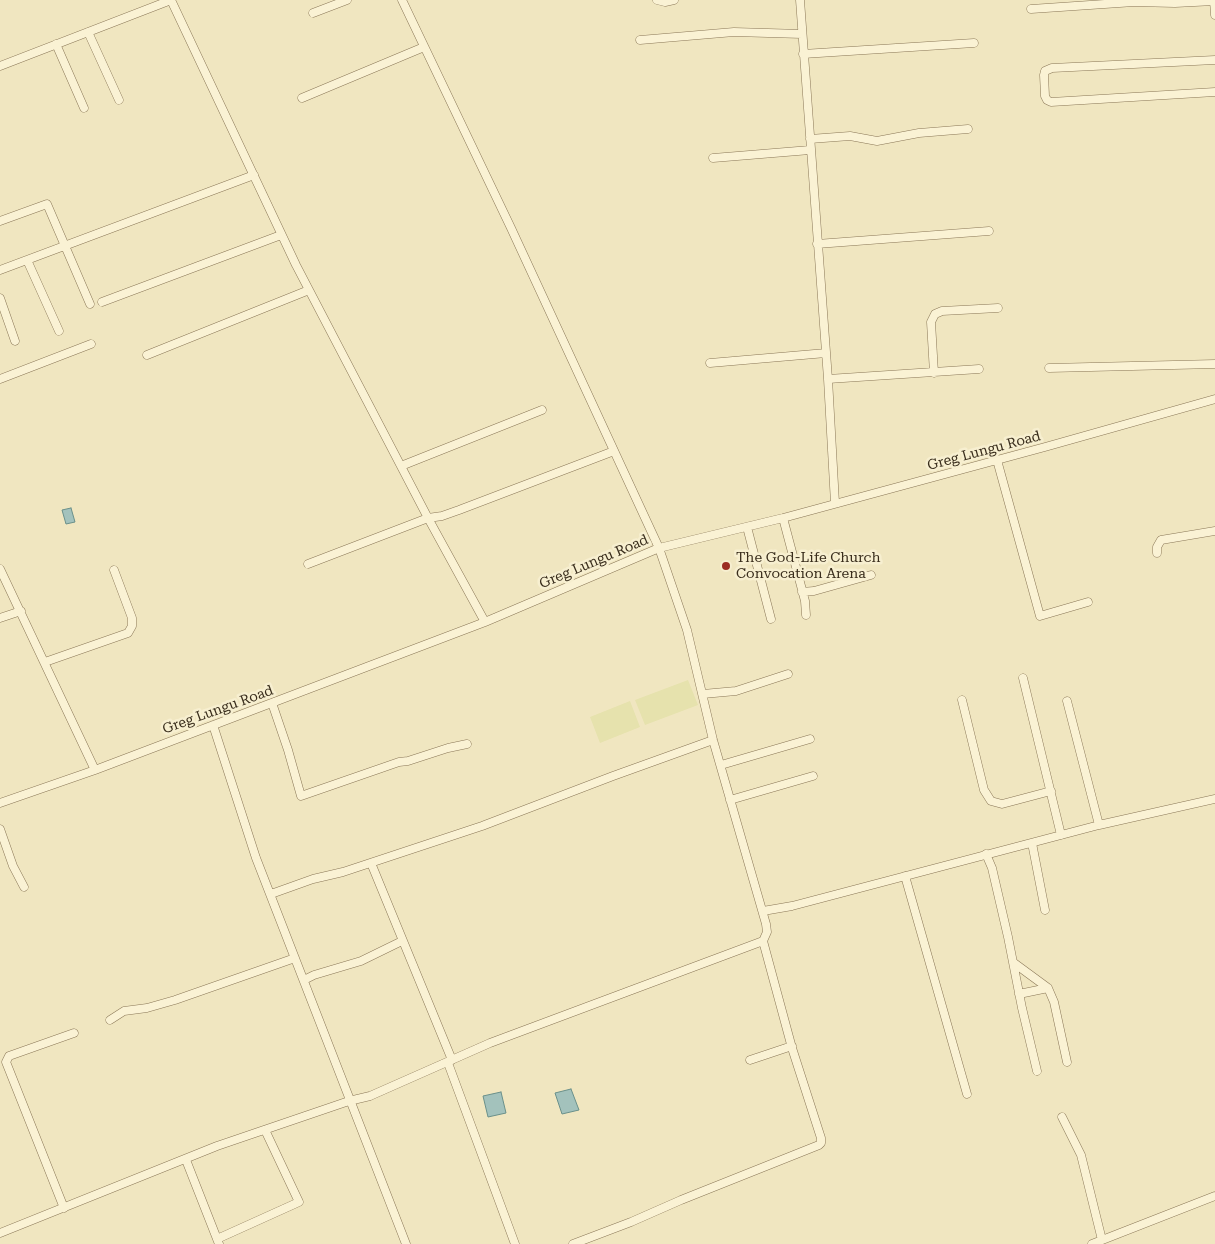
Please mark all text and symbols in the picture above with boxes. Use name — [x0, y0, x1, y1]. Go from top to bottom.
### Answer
street label: Greg Lungu Road — [925, 428, 1043, 474]
street label: Greg Lungu Road — [537, 531, 651, 593]
place label: The God-Life Church Convocation Arena — [736, 550, 880, 582]
marker: The God-Life Church Convocation Arena — [720, 560, 732, 572]
street label: Greg Lungu Road — [160, 682, 276, 738]

